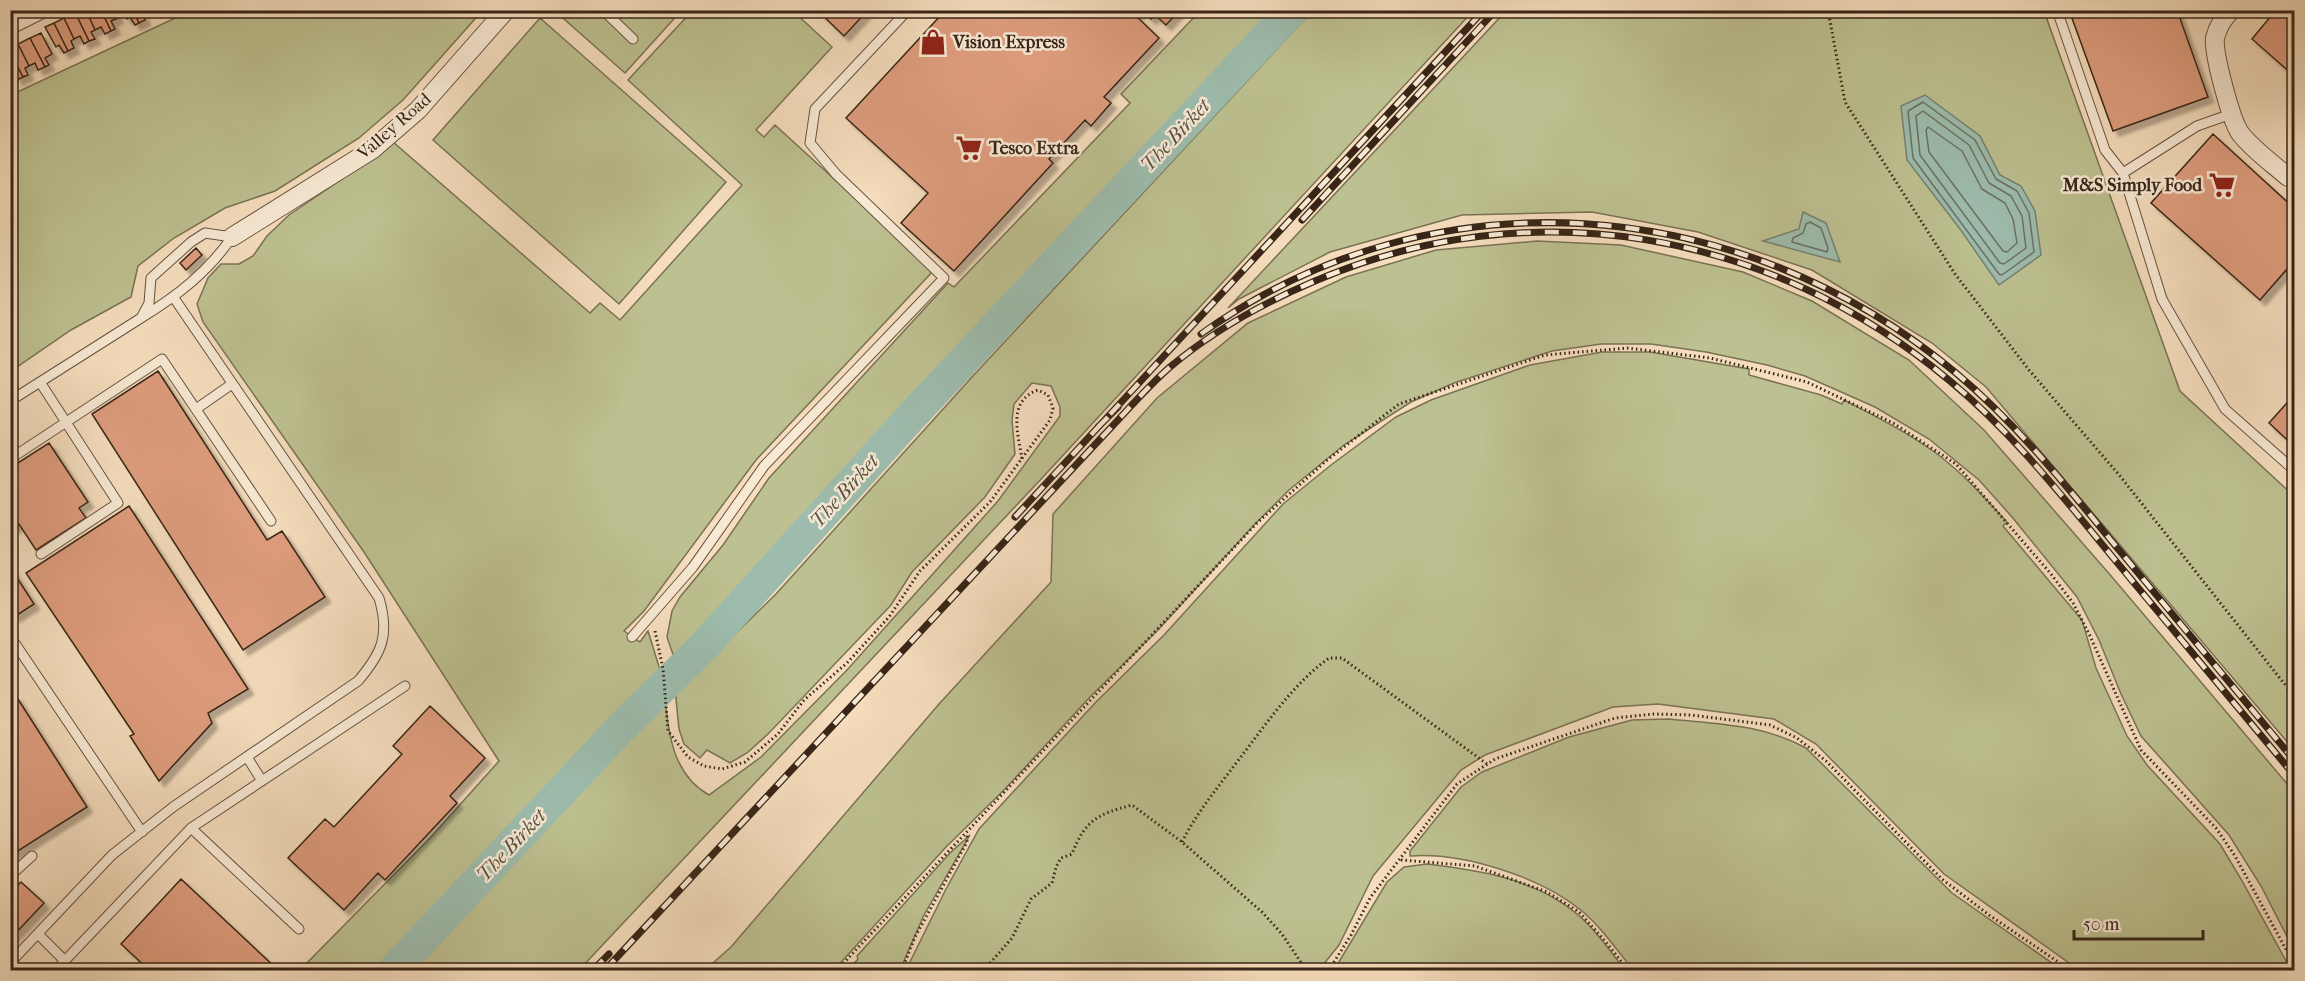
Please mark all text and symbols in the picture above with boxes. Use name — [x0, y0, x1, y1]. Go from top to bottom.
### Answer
shop icon: Vision Express — [918, 27, 948, 57]
place label: Vision Express — [952, 32, 1065, 53]
street label: Valley Road — [352, 89, 436, 165]
water label: The Birket — [1136, 93, 1216, 176]
supermarket icon: Tesco Extra — [954, 133, 984, 163]
place label: Tesco Extra — [988, 138, 1080, 159]
supermarket icon: M&S Simply Food — [2207, 170, 2237, 200]
place label: M&S Simply Food — [2062, 175, 2203, 196]
water label: The Birket — [806, 449, 884, 533]
water label: The Birket — [472, 803, 552, 886]
scale bar — [2074, 903, 2203, 941]
text: 50 m — [2083, 914, 2120, 935]

